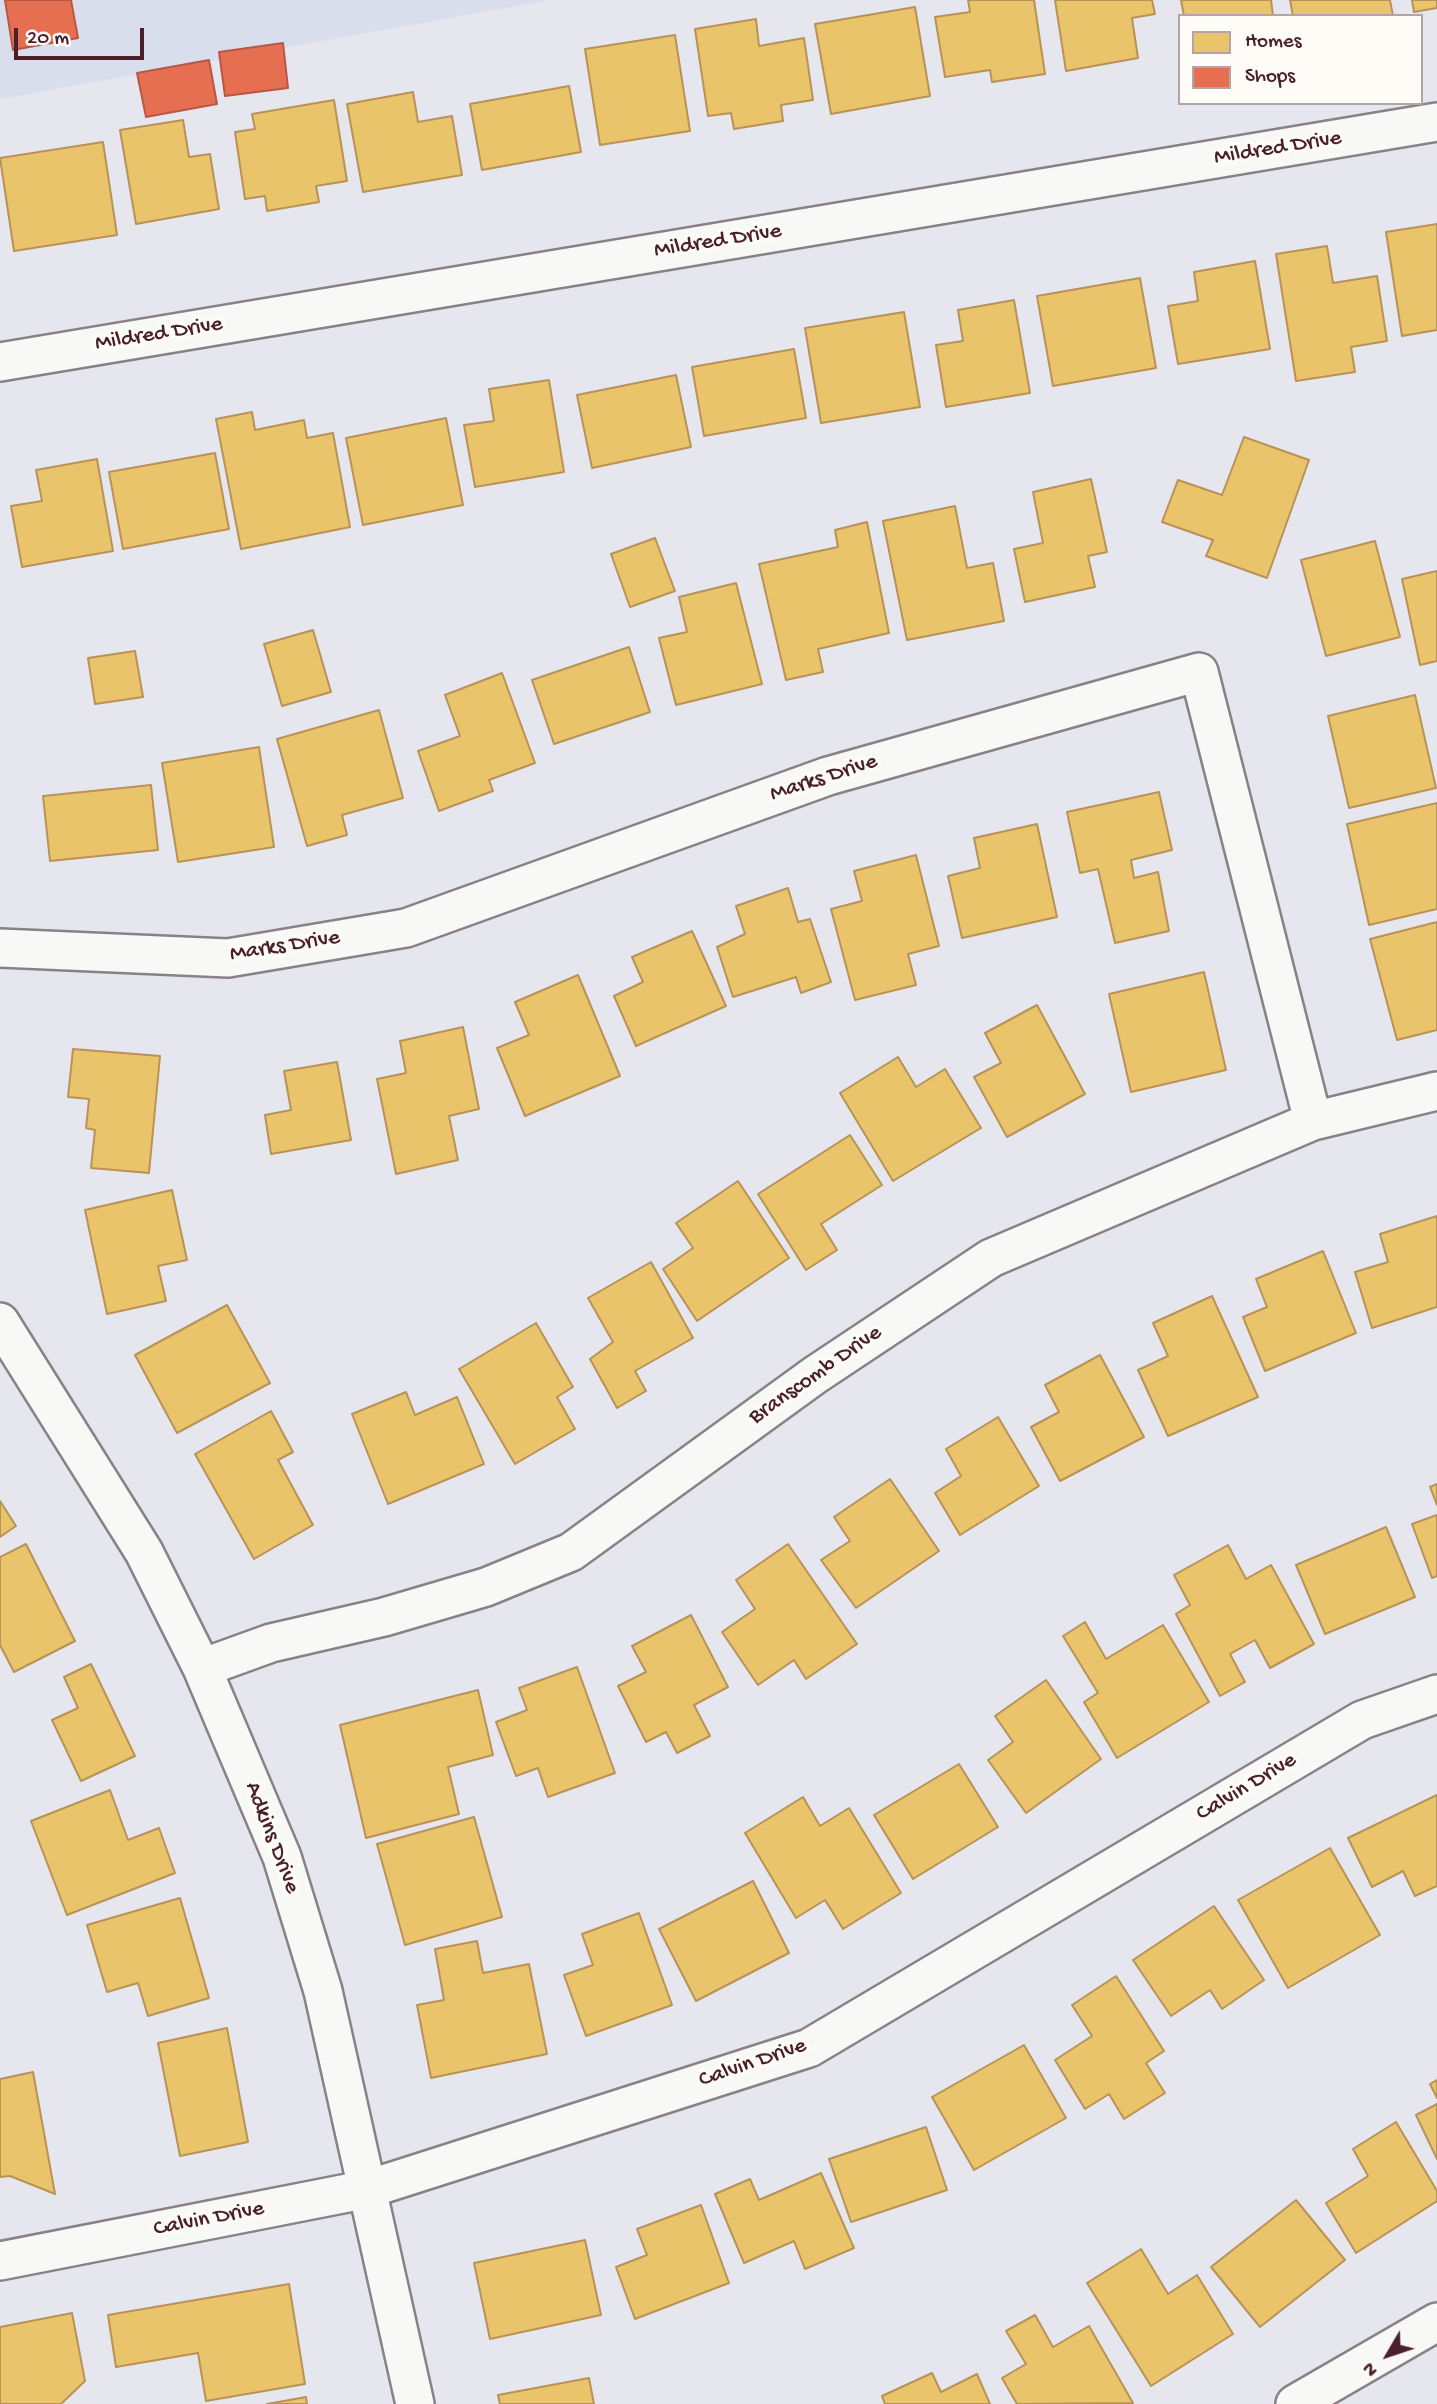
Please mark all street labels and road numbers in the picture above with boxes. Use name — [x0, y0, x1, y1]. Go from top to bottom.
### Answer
street label: Mildred Drive — [1212, 125, 1344, 173]
street label: Mildred Drive — [652, 218, 784, 266]
street label: Mildred Drive — [93, 311, 225, 359]
street label: Marks Drive — [767, 749, 881, 809]
street label: Marks Drive — [228, 925, 342, 969]
street label: Branscomb Drive — [744, 1320, 888, 1432]
street label: Calvin Drive — [1192, 1747, 1302, 1829]
street label: Adkins Drive — [237, 1778, 305, 1898]
street label: Calvin Drive — [696, 2033, 810, 2095]
street label: Calvin Drive — [151, 2196, 267, 2244]

